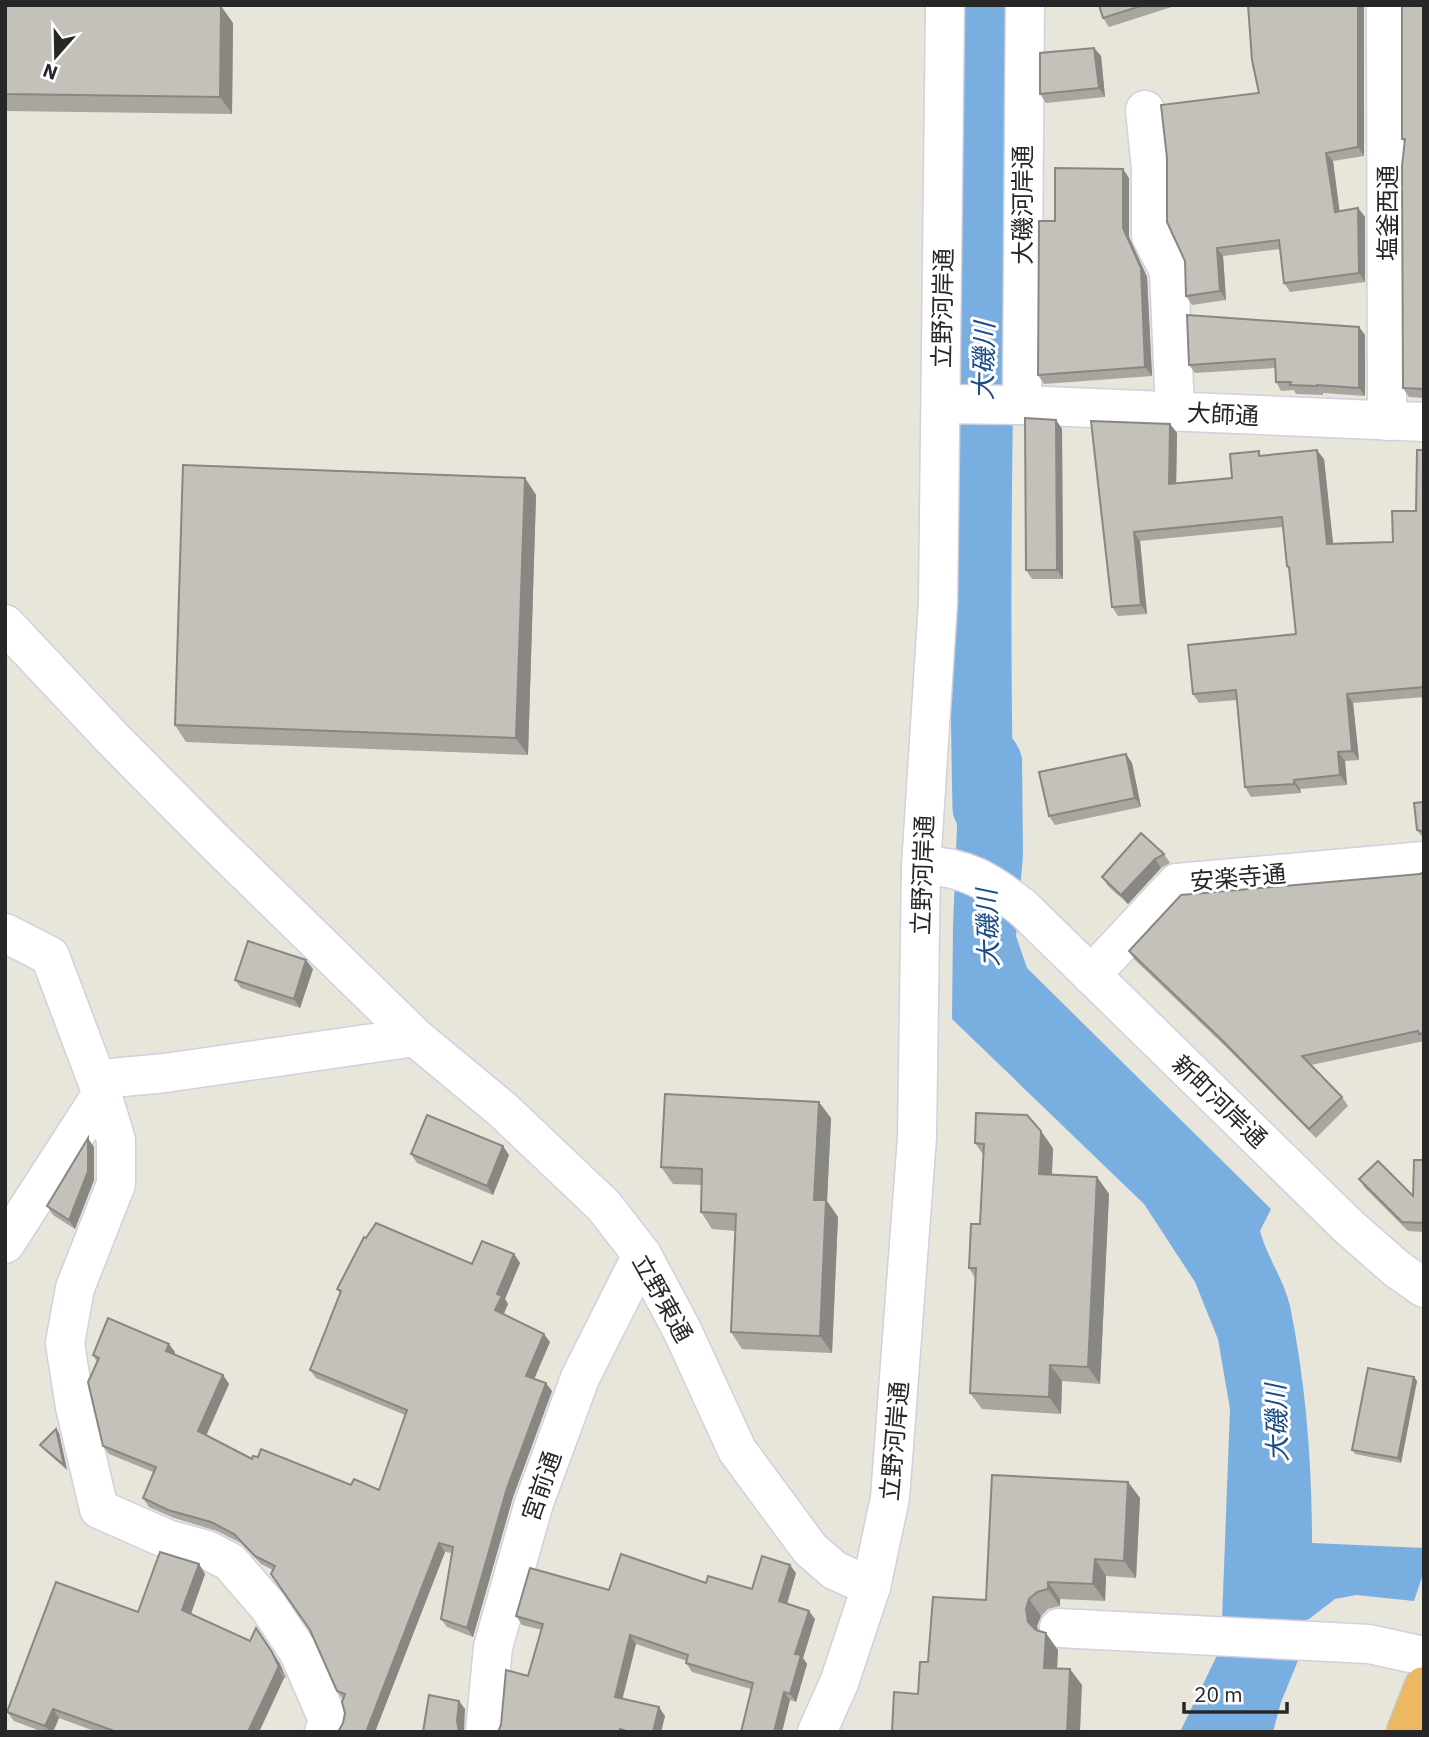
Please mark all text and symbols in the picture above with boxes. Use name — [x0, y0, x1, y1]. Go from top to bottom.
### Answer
north arrow — [21, 21, 91, 91]
text: N — [40, 58, 61, 86]
street label: 大磯河岸通 — [1006, 145, 1038, 265]
street label: 塩釜西通 — [1371, 165, 1403, 261]
street label: 立野河岸通 — [925, 248, 959, 368]
water label: 大磯川 — [965, 319, 1001, 400]
street label: 大師通 — [1186, 396, 1260, 432]
street label: 立野河岸通 — [904, 814, 940, 936]
street label: 安楽寺通 — [1189, 857, 1287, 897]
water label: 大磯川 — [969, 885, 1005, 968]
street label: 新町河岸通 — [1166, 1048, 1274, 1154]
street label: 立野東通 — [626, 1248, 700, 1348]
street label: 立野河岸通 — [873, 1380, 915, 1502]
water label: 大磯川 — [1258, 1380, 1294, 1463]
street label: 宮前通 — [514, 1447, 568, 1525]
scale bar — [1184, 1670, 1287, 1714]
text: 20 m — [1194, 1680, 1243, 1708]

